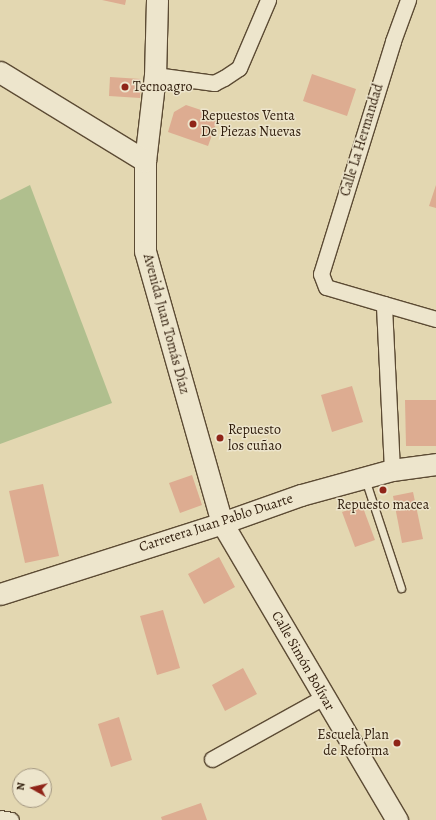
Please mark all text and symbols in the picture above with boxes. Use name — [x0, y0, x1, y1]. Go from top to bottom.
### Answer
place label: Tecnoagro — [133, 79, 192, 95]
marker: Tecnoagro — [120, 82, 130, 92]
street label: Calle La Hermandad — [337, 82, 387, 198]
place label: Repuestos Venta De Piezas Nuevas — [201, 108, 301, 140]
marker: Repuestos Venta De Piezas Nuevas — [188, 119, 198, 129]
street label: Avenida Juan Tomás Díaz — [139, 252, 193, 396]
place label: Repuesto los cuñao — [228, 422, 282, 454]
marker: Repuesto los cuñao — [215, 433, 225, 443]
marker: Repuesto macea — [378, 485, 388, 495]
street label: Carretera Juan Pablo Duarte — [137, 490, 295, 556]
place label: Repuesto macea — [337, 497, 429, 513]
street label: Calle Simón Bolívar — [268, 608, 338, 714]
place label: Escuela Plan de Reforma — [317, 727, 389, 760]
marker: Escuela Plan de Reforma — [392, 738, 402, 748]
north arrow — [12, 768, 52, 808]
text: N — [13, 781, 29, 791]

